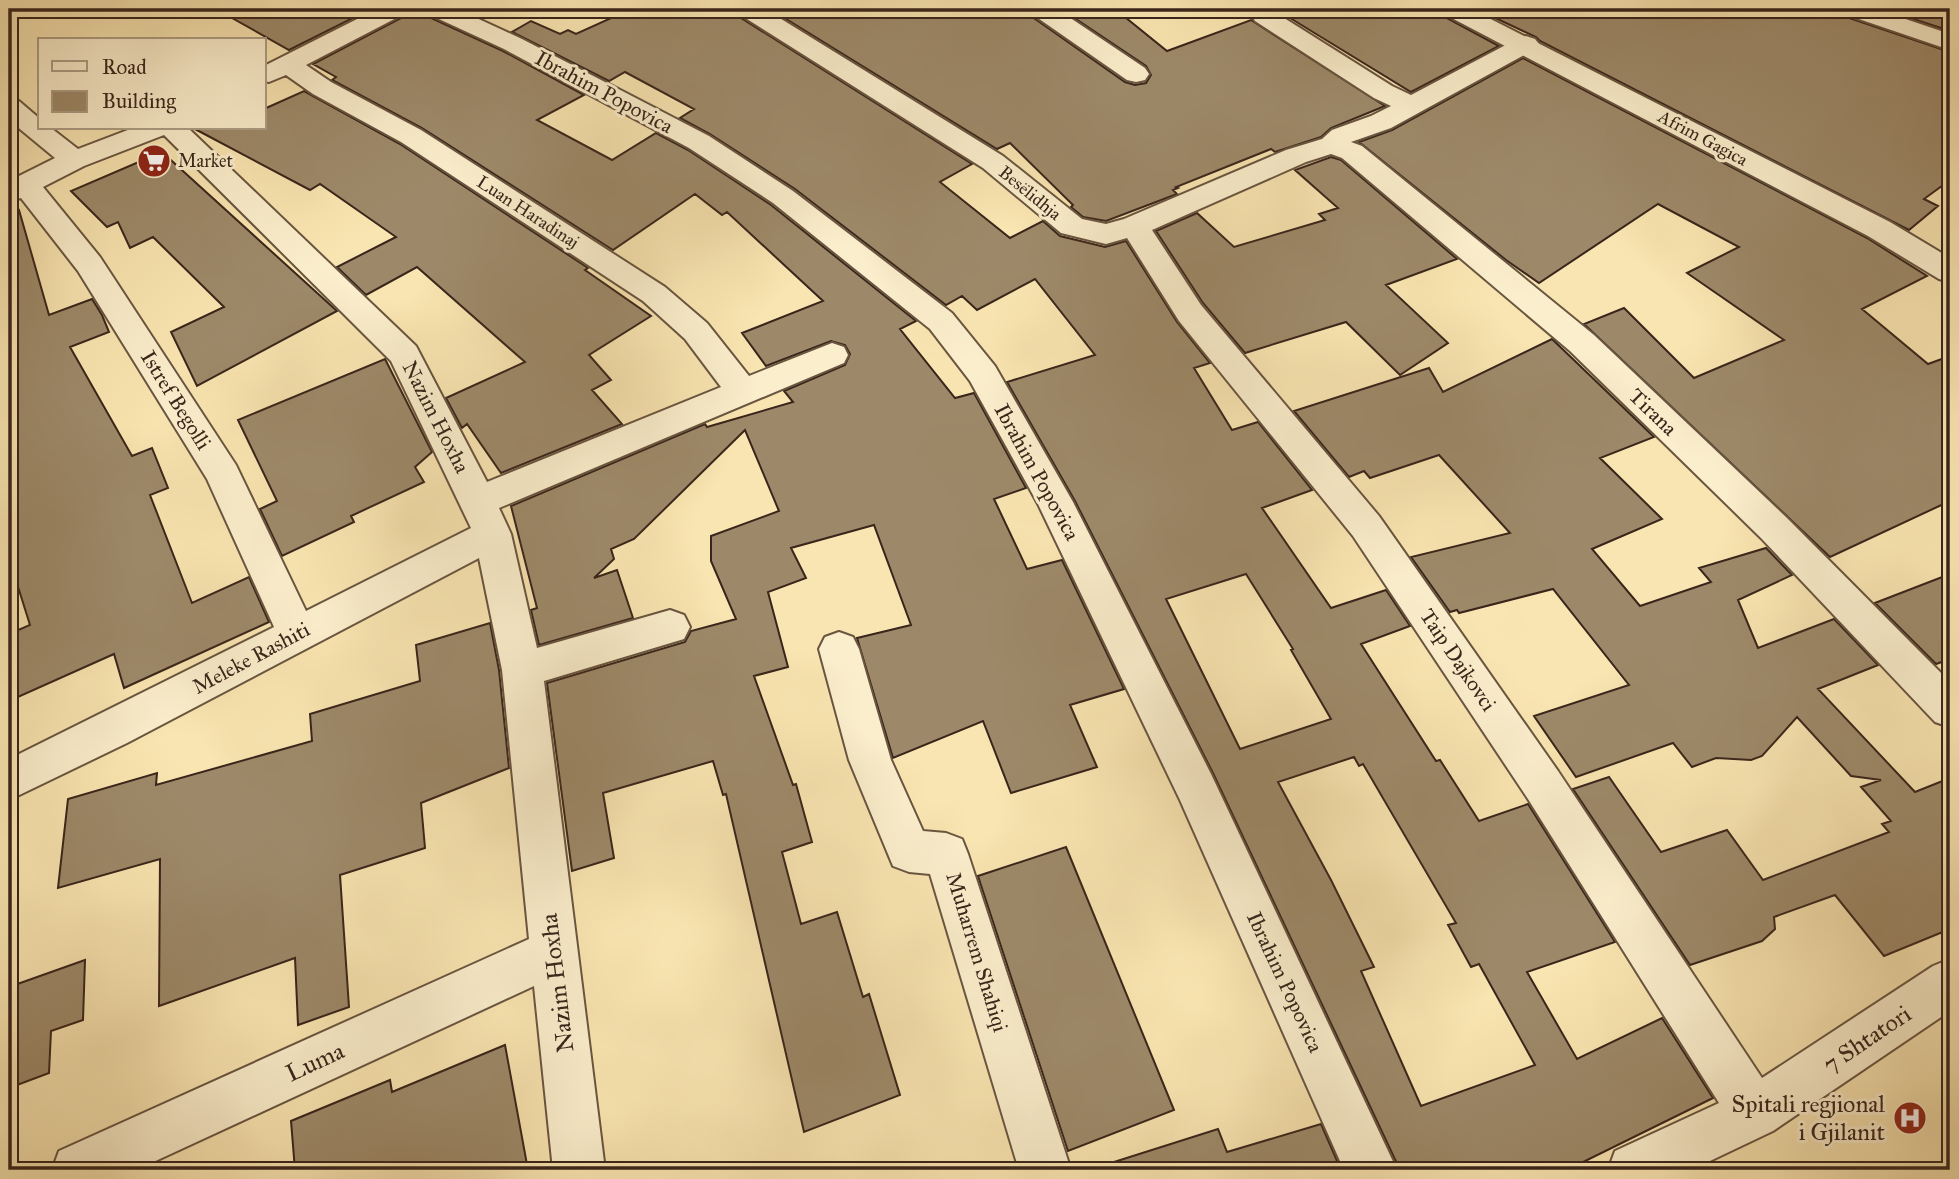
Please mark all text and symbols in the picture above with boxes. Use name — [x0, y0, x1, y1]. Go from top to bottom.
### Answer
legend — [38, 38, 266, 130]
street label: Ibrahim Popovica — [531, 45, 677, 139]
text: Road — [102, 54, 147, 80]
text: Building — [102, 88, 176, 114]
street label: Afrim Gagica — [1653, 105, 1752, 172]
supermarket icon: Market — [135, 142, 173, 180]
place label: Market — [178, 150, 233, 172]
street label: Besëlidhja — [994, 161, 1066, 225]
street label: Luan Haradinaj — [473, 171, 583, 253]
street label: Istref Begolli — [135, 346, 217, 455]
street label: Nazim Hoxha — [397, 357, 475, 477]
street label: Tirana — [1623, 383, 1683, 441]
street label: Ibrahim Popovica — [989, 399, 1085, 545]
street label: Taip Dajkovci — [1414, 604, 1502, 716]
street label: Meleke Rashiti — [188, 616, 314, 700]
street label: Muharrem Shahiqi — [940, 869, 1014, 1035]
street label: Ibrahim Popovica — [1241, 907, 1329, 1057]
street label: Nazim Hoxha — [533, 911, 580, 1054]
street label: 7 Shtatori — [1817, 998, 1917, 1079]
street label: Luma — [281, 1035, 350, 1088]
place label: Spitali regjional i Gjilanit — [1732, 1089, 1886, 1147]
hospital icon: Spitali regjional i Gjilanit — [1891, 1099, 1929, 1137]

